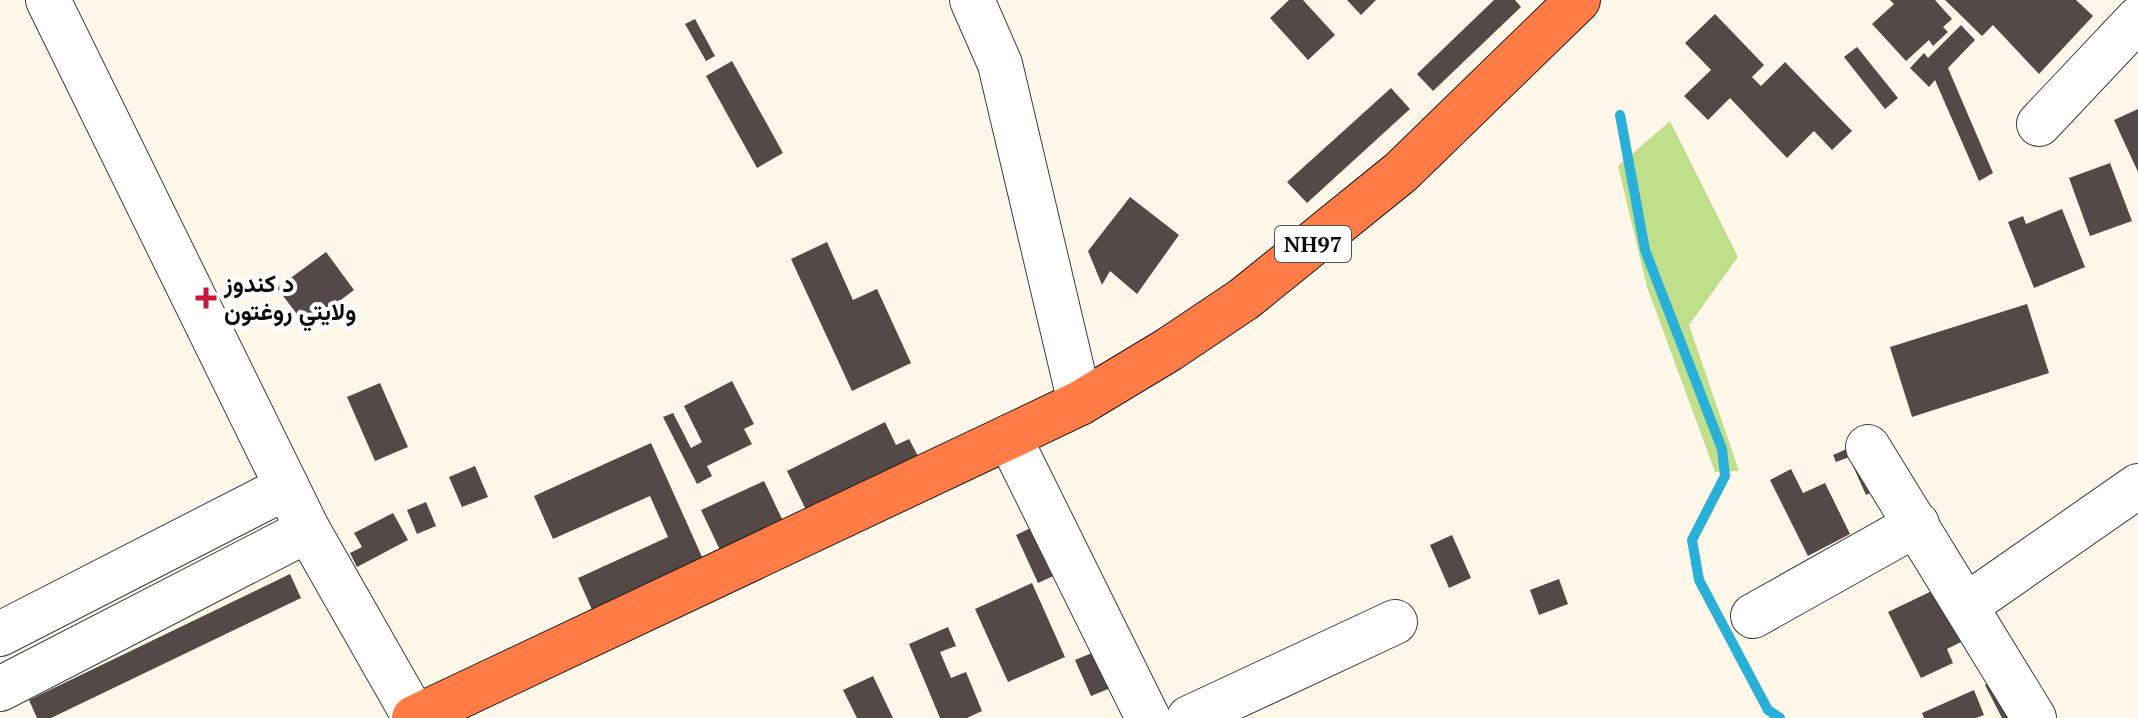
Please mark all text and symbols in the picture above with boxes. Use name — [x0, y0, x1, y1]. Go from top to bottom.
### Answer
road number: NH97 — [1275, 226, 1351, 262]
place label: د کندوز ولایتي روغتون — [223, 267, 356, 332]
marker: د کندوز ولایتي روغتون — [195, 287, 217, 309]

